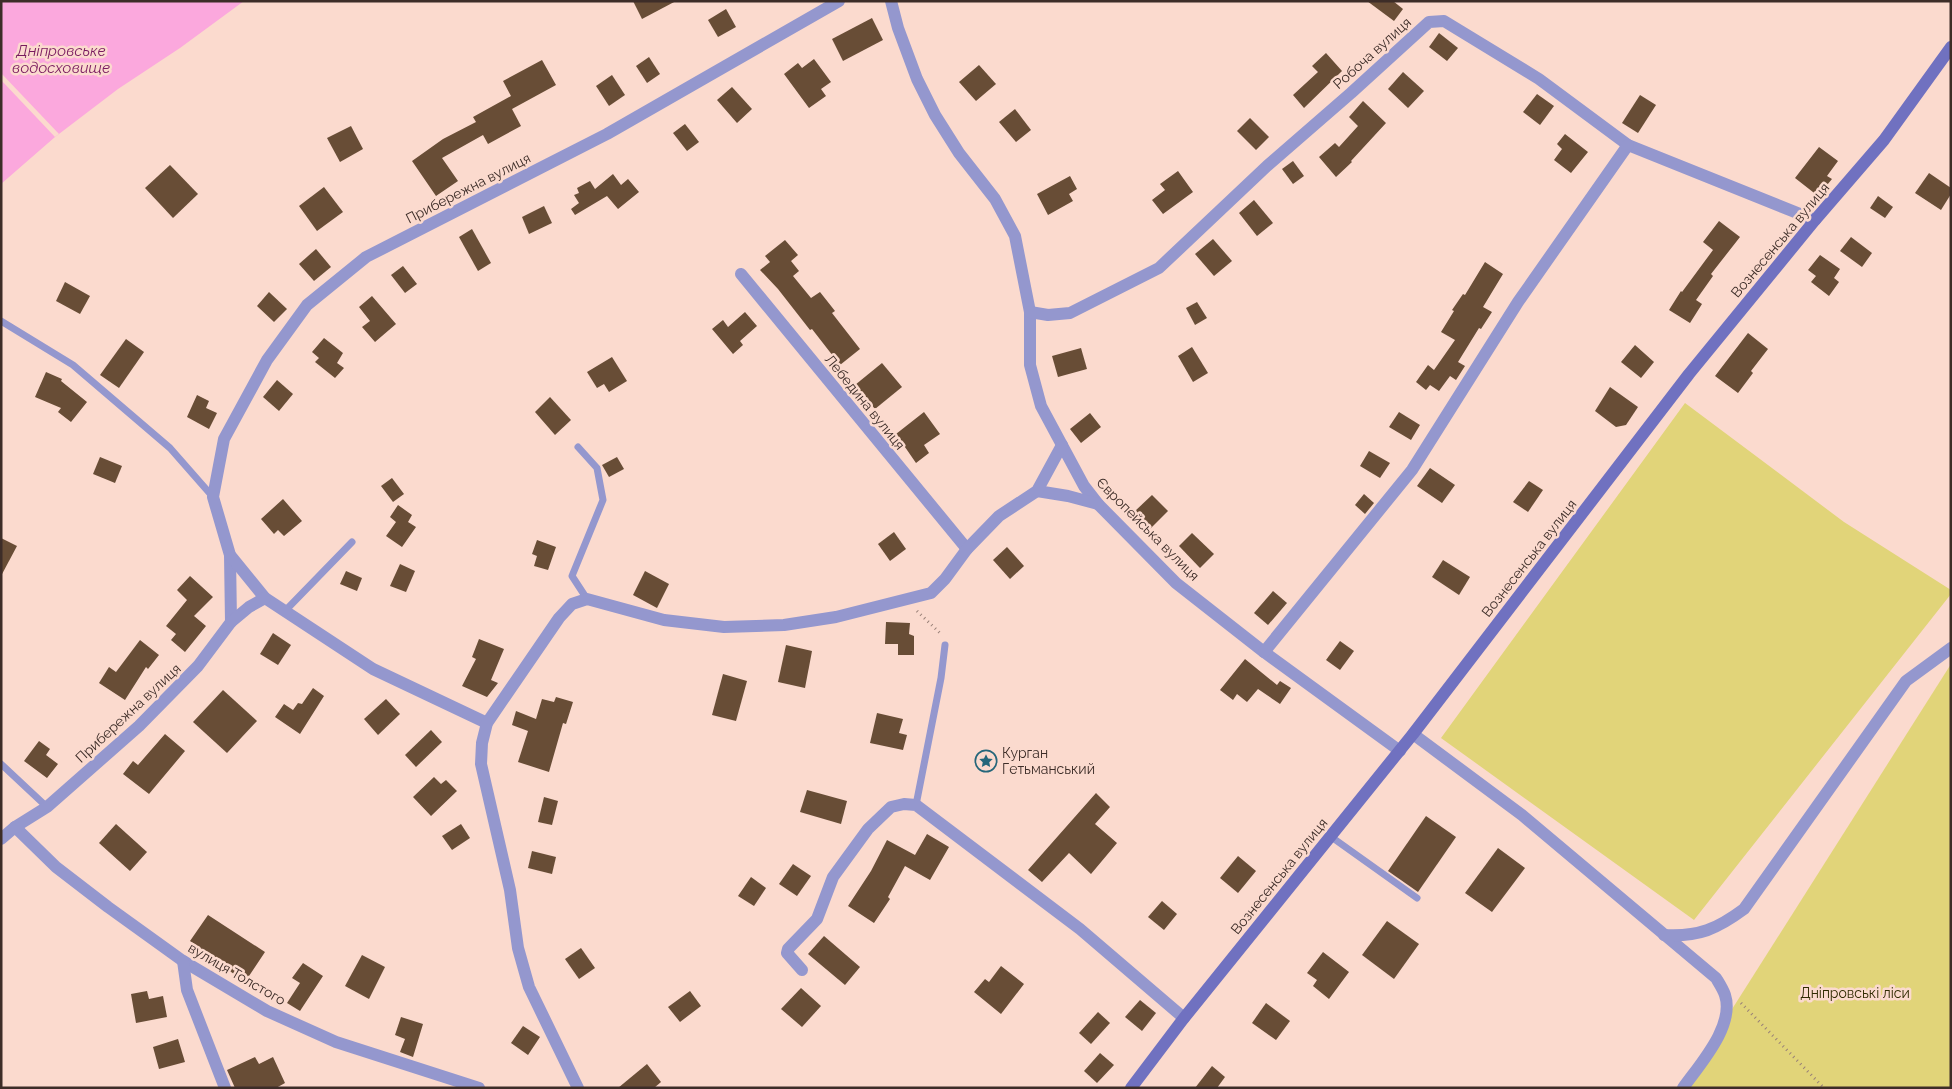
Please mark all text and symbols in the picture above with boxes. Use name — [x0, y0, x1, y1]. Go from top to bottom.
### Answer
street label: Робоча вулиця — [1330, 14, 1414, 92]
water label: Дніпровське водосховище — [12, 42, 110, 77]
street label: Прибережна вулиця — [403, 150, 533, 226]
street label: Вознесенська вулиця — [1728, 180, 1832, 300]
street label: Лебедина вулиця — [822, 351, 908, 453]
street label: Європейська вулиця — [1093, 474, 1203, 584]
street label: Вознесенська вулиця — [1478, 496, 1580, 620]
street label: Прибережна вулиця — [72, 660, 184, 766]
place label: Курган Гетьманський — [1002, 745, 1095, 777]
place icon: Курган Гетьманський — [974, 749, 998, 773]
street label: Вознесенська вулиця — [1227, 815, 1331, 937]
street label: вулиця Толстого — [185, 940, 289, 1008]
park label: Дніпровські ліси — [1800, 985, 1910, 1001]

